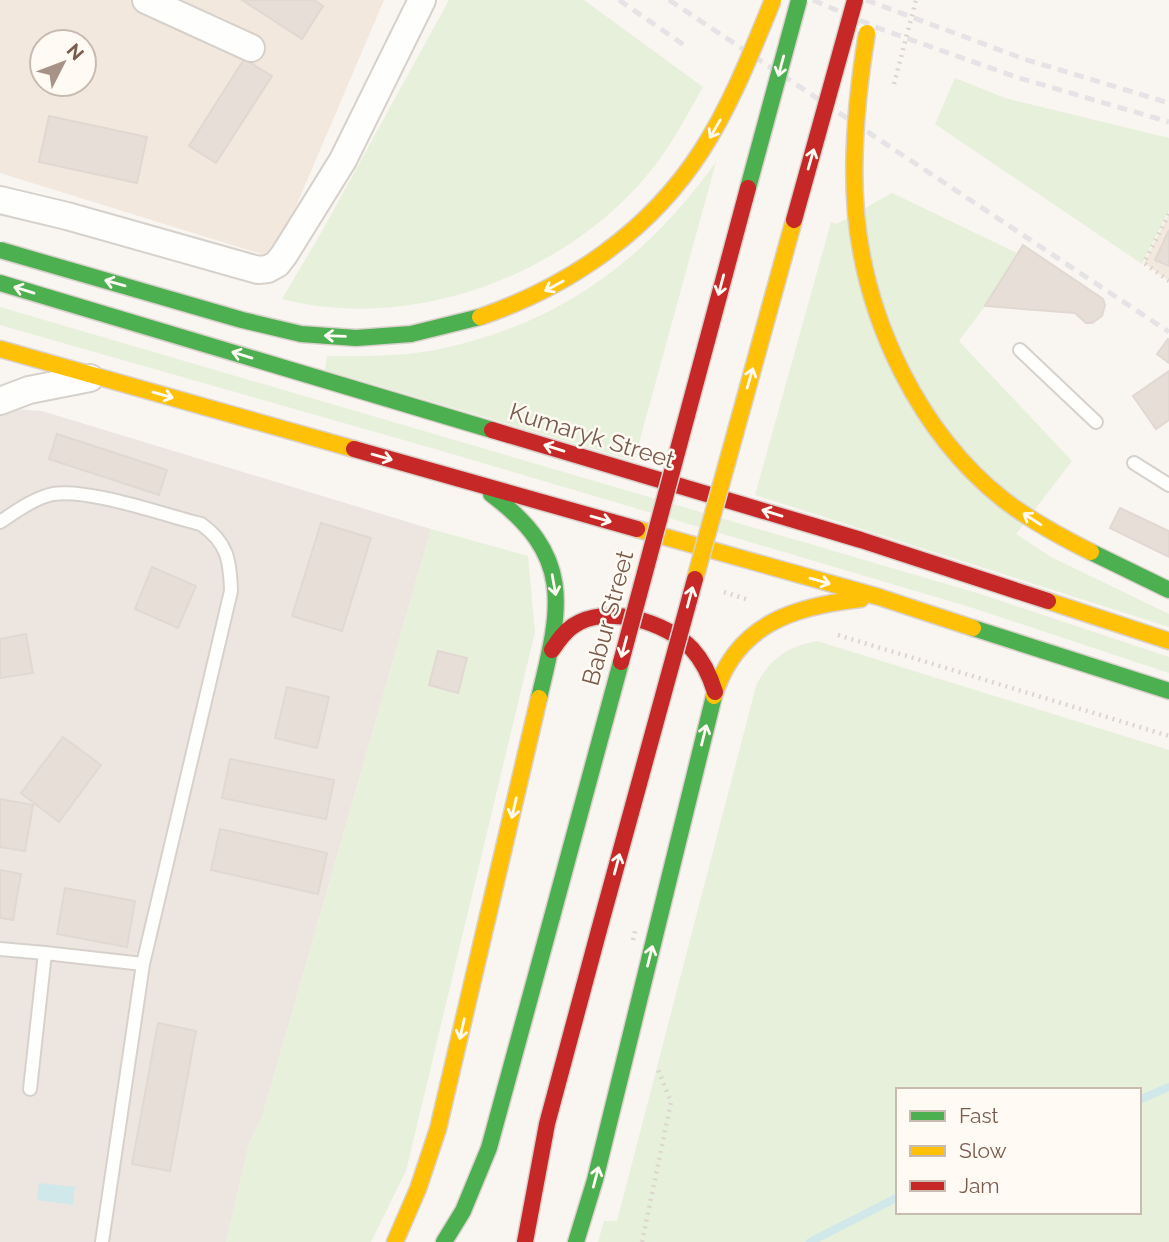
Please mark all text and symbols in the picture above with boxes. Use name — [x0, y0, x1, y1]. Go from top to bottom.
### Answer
north arrow — [28, 28, 98, 98]
text: N — [63, 39, 89, 64]
one-way arrow — [774, 55, 787, 77]
one-way arrow — [708, 118, 722, 138]
one-way arrow — [805, 148, 818, 170]
one-way arrow — [714, 274, 727, 296]
one-way arrow — [104, 276, 126, 289]
one-way arrow — [544, 280, 565, 293]
one-way arrow — [14, 282, 36, 295]
one-way arrow — [324, 330, 347, 343]
one-way arrow — [232, 347, 254, 360]
one-way arrow — [744, 367, 757, 389]
one-way arrow — [152, 390, 174, 403]
street label: Kumaryk Street — [506, 397, 678, 474]
one-way arrow — [543, 441, 565, 454]
one-way arrow — [370, 451, 393, 464]
one-way arrow — [761, 506, 783, 519]
one-way arrow — [1022, 511, 1042, 525]
one-way arrow — [589, 514, 611, 527]
street label: Babur Street — [576, 547, 639, 689]
one-way arrow — [548, 573, 561, 596]
one-way arrow — [808, 575, 830, 588]
one-way arrow — [684, 586, 697, 609]
one-way arrow — [617, 635, 630, 658]
one-way arrow — [698, 724, 712, 747]
one-way arrow — [507, 796, 520, 818]
one-way arrow — [611, 853, 624, 876]
one-way arrow — [644, 945, 657, 968]
one-way arrow — [454, 1017, 468, 1040]
legend — [896, 1088, 1141, 1214]
text: Fast — [959, 1103, 999, 1128]
text: Slow — [959, 1138, 1007, 1163]
one-way arrow — [590, 1166, 603, 1189]
text: Jam — [959, 1173, 1000, 1198]

